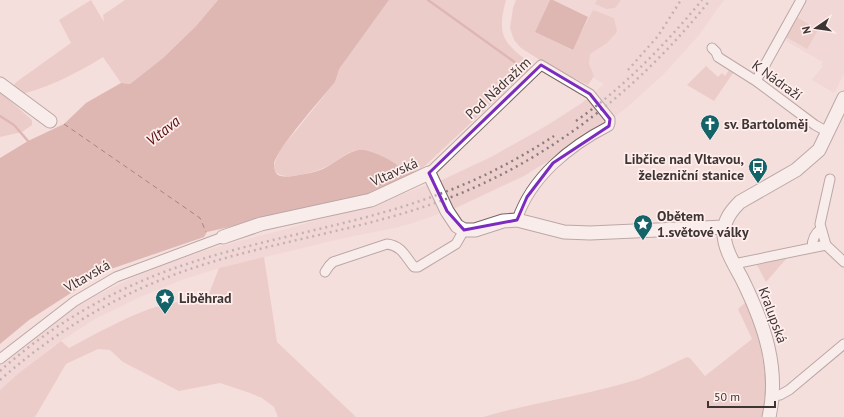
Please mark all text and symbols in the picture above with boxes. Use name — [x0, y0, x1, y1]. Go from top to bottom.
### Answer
north arrow — [796, 8, 836, 48]
text: N — [799, 25, 814, 35]
street label: Pod Nádražím — [461, 53, 535, 123]
street label: K Nádraží — [748, 56, 806, 104]
water label: Vltava — [142, 111, 184, 150]
church icon: sv. Bartoloměj — [699, 113, 721, 141]
place label: sv. Bartoloměj — [724, 115, 808, 133]
place label: Libčice nad Vltavou, železniční stanice — [624, 150, 744, 184]
street label: Vltavská — [367, 154, 421, 191]
bus stop icon: Libčice nad Vltavou, železniční stanice — [747, 156, 769, 184]
place label: Obětem 1.světové války — [657, 207, 749, 241]
place icon: Obětem 1.světové války — [632, 213, 654, 241]
street label: Vltavská — [60, 256, 113, 297]
street label: Kralupská — [755, 284, 791, 346]
place icon: Liběhrad — [154, 287, 176, 315]
place label: Liběhrad — [179, 289, 232, 307]
scale bar — [708, 383, 775, 409]
text: 50 m — [714, 389, 740, 404]

